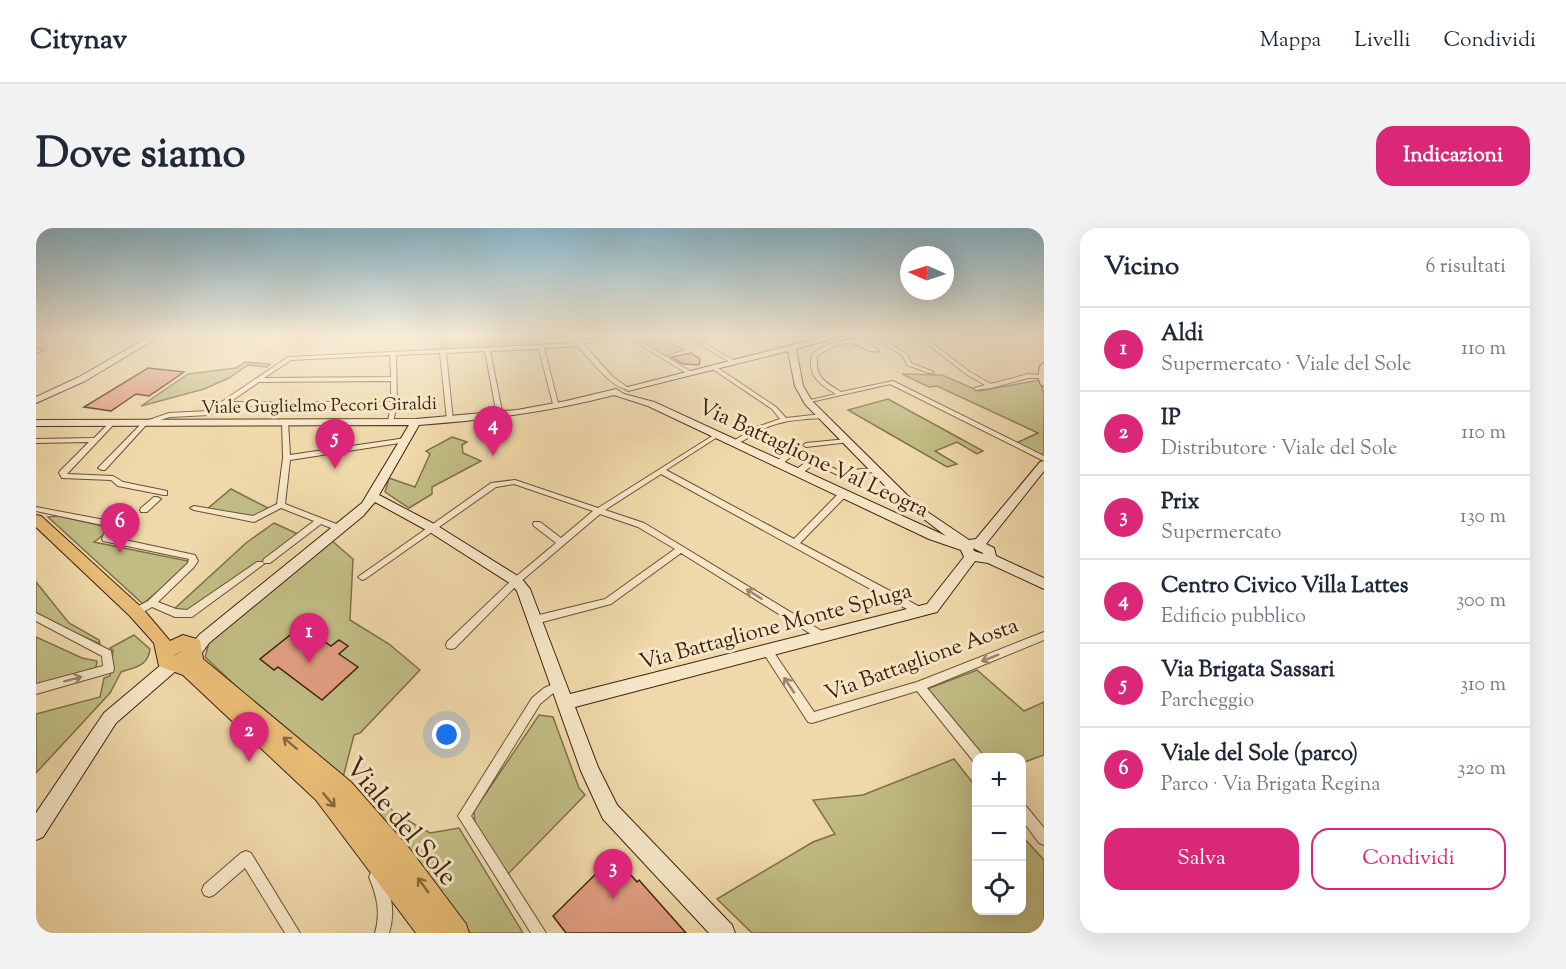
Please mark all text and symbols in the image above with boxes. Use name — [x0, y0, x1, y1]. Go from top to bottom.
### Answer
text: Citynav — [30, 21, 127, 61]
text: Mappa — [1260, 26, 1321, 56]
text: Livelli — [1354, 26, 1411, 56]
text: Condividi — [1444, 26, 1536, 56]
text: Dove siamo — [36, 126, 245, 186]
button: Indicazioni — [1376, 126, 1530, 186]
north arrow — [900, 246, 954, 300]
text: Vicino — [1104, 249, 1179, 286]
text: 6 risultati — [1425, 253, 1506, 282]
text: Aldi — [1161, 319, 1203, 351]
text: 1 — [1120, 335, 1127, 364]
text: 110 m — [1461, 335, 1506, 364]
text: Supermercato · Viale del Sole — [1161, 351, 1411, 380]
street label: Viale Guglielmo Pecori Giraldi — [201, 392, 437, 422]
street label: Via Battaglione Val Leogra — [692, 392, 933, 527]
text: IP — [1161, 403, 1181, 435]
pin: 4 — [474, 406, 512, 456]
text: 2 — [1119, 419, 1128, 448]
text: 110 m — [1461, 419, 1506, 448]
pin: 5 — [316, 420, 354, 469]
text: Distributore · Viale del Sole — [1161, 435, 1397, 464]
text: Prix — [1161, 487, 1200, 519]
text: 3 — [1119, 503, 1128, 532]
text: 130 m — [1460, 503, 1506, 532]
pin: 6 — [100, 504, 140, 553]
text: Supermercato — [1161, 519, 1281, 548]
text: Centro Civico Villa Lattes — [1161, 571, 1408, 603]
street label: Via Battaglione Monte Spluga — [636, 576, 916, 680]
one-way arrow — [746, 587, 763, 599]
text: 4 — [1118, 587, 1129, 616]
text: 300 m — [1456, 587, 1506, 616]
text: Edificio pubblico — [1161, 603, 1306, 632]
street label: Via Battaglione Aosta — [821, 611, 1023, 711]
pin: 1 — [290, 614, 328, 663]
one-way arrow — [981, 653, 999, 664]
text: Via Brigata Sassari — [1161, 655, 1335, 687]
text: 5 — [1120, 671, 1127, 700]
text: 310 m — [1460, 671, 1506, 700]
one-way arrow — [63, 673, 82, 684]
one-way arrow — [783, 677, 795, 693]
text: Parcheggio — [1161, 687, 1254, 716]
pin: 2 — [230, 712, 268, 762]
your location — [432, 720, 461, 749]
one-way arrow — [283, 736, 298, 750]
text: Viale del Sole (parco) — [1161, 739, 1358, 771]
street label: Viale del Sole — [335, 750, 466, 895]
map controls — [972, 753, 1026, 915]
button: + — [972, 753, 1026, 807]
text: 6 — [1119, 755, 1128, 784]
text: 320 m — [1457, 755, 1506, 784]
text: Parco · Via Brigata Regina — [1161, 771, 1380, 800]
one-way arrow — [322, 792, 336, 807]
button: − — [972, 807, 1026, 861]
button: Salva — [1104, 828, 1299, 890]
button: Condividi — [1311, 828, 1506, 890]
pin: 3 — [594, 850, 632, 899]
button: locate — [972, 861, 1026, 915]
one-way arrow — [417, 878, 429, 894]

